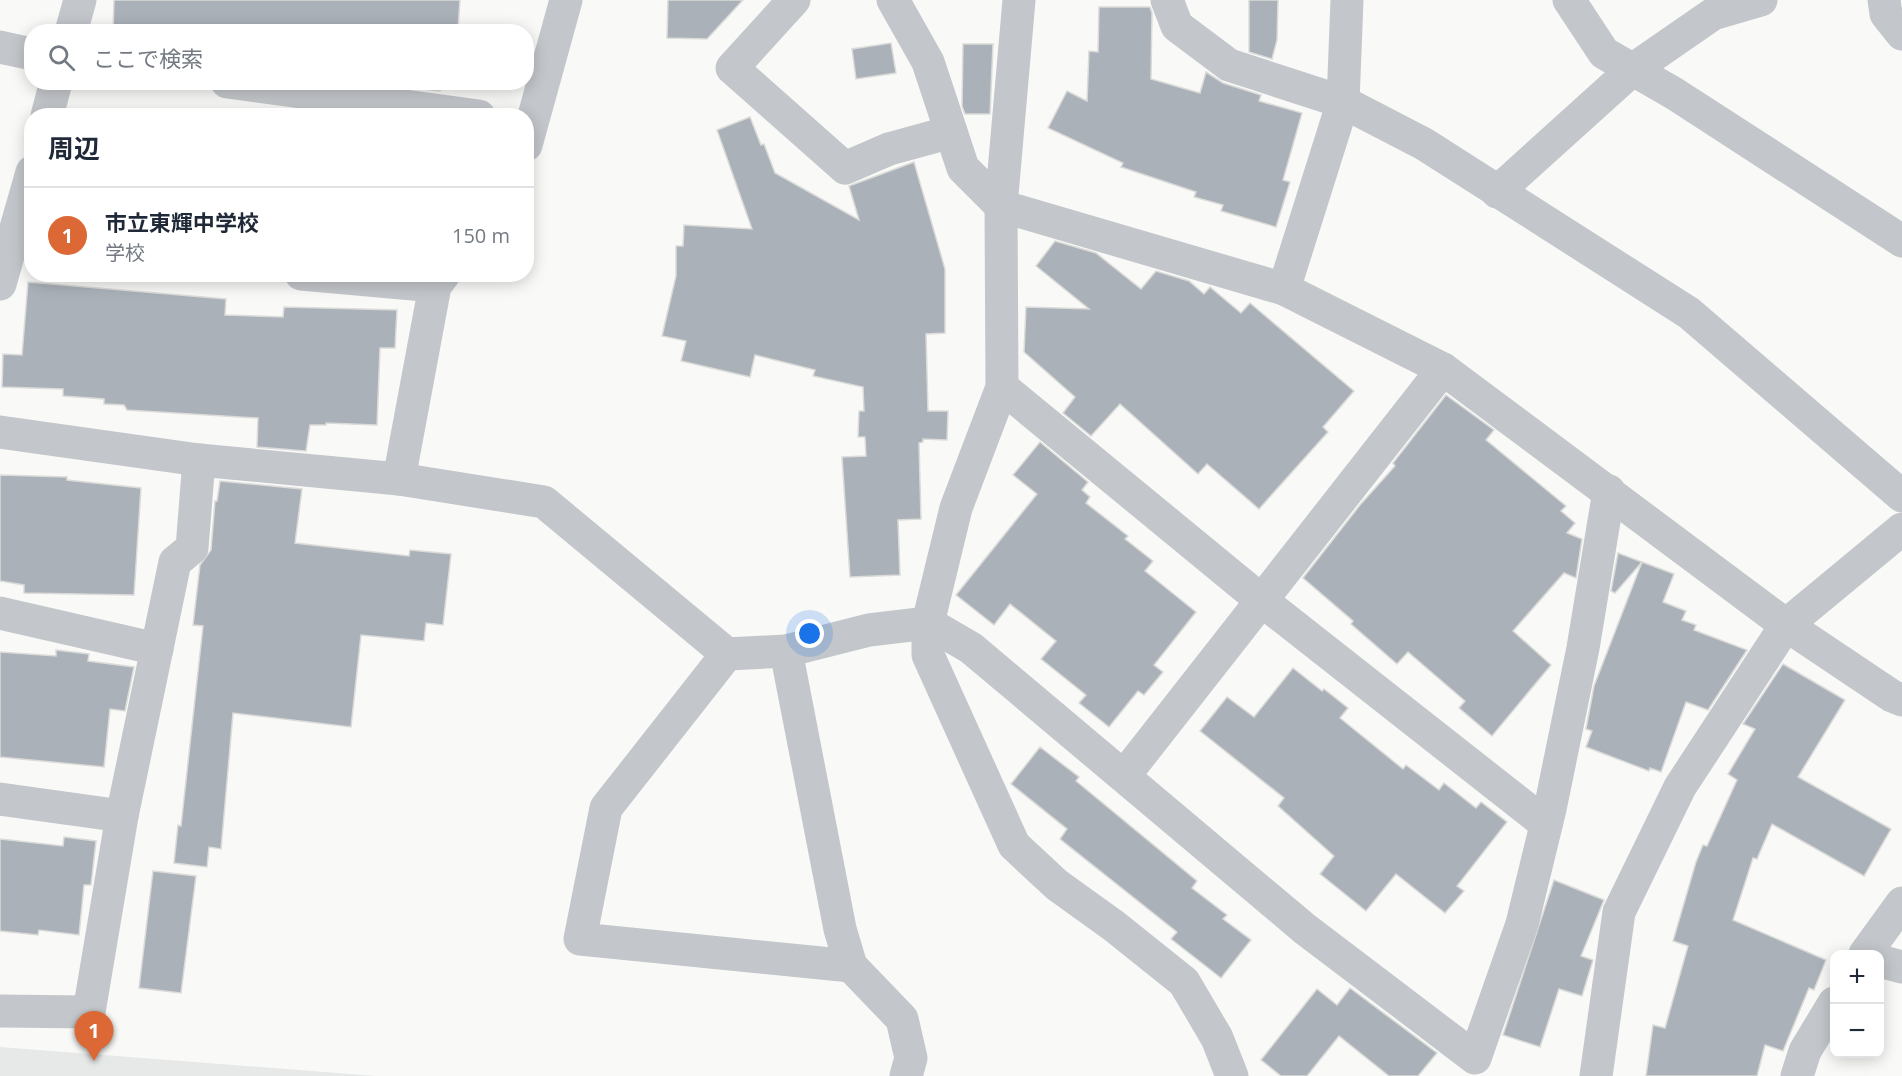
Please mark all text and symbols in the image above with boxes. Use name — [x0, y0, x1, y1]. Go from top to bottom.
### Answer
search box — [24, 24, 534, 90]
icon: search — [45, 41, 78, 74]
text: ここで検索 — [93, 43, 203, 73]
text: 周辺 — [48, 130, 100, 166]
text: 市立東輝中学校 — [105, 207, 259, 237]
text: 1 — [62, 222, 73, 249]
text: 150 m — [452, 222, 510, 249]
text: 学校 — [105, 239, 145, 266]
your location — [795, 619, 824, 648]
map controls — [1830, 950, 1884, 1058]
button: + — [1830, 950, 1884, 1004]
button: − — [1830, 1004, 1884, 1058]
pin: 1 — [74, 1012, 113, 1061]

